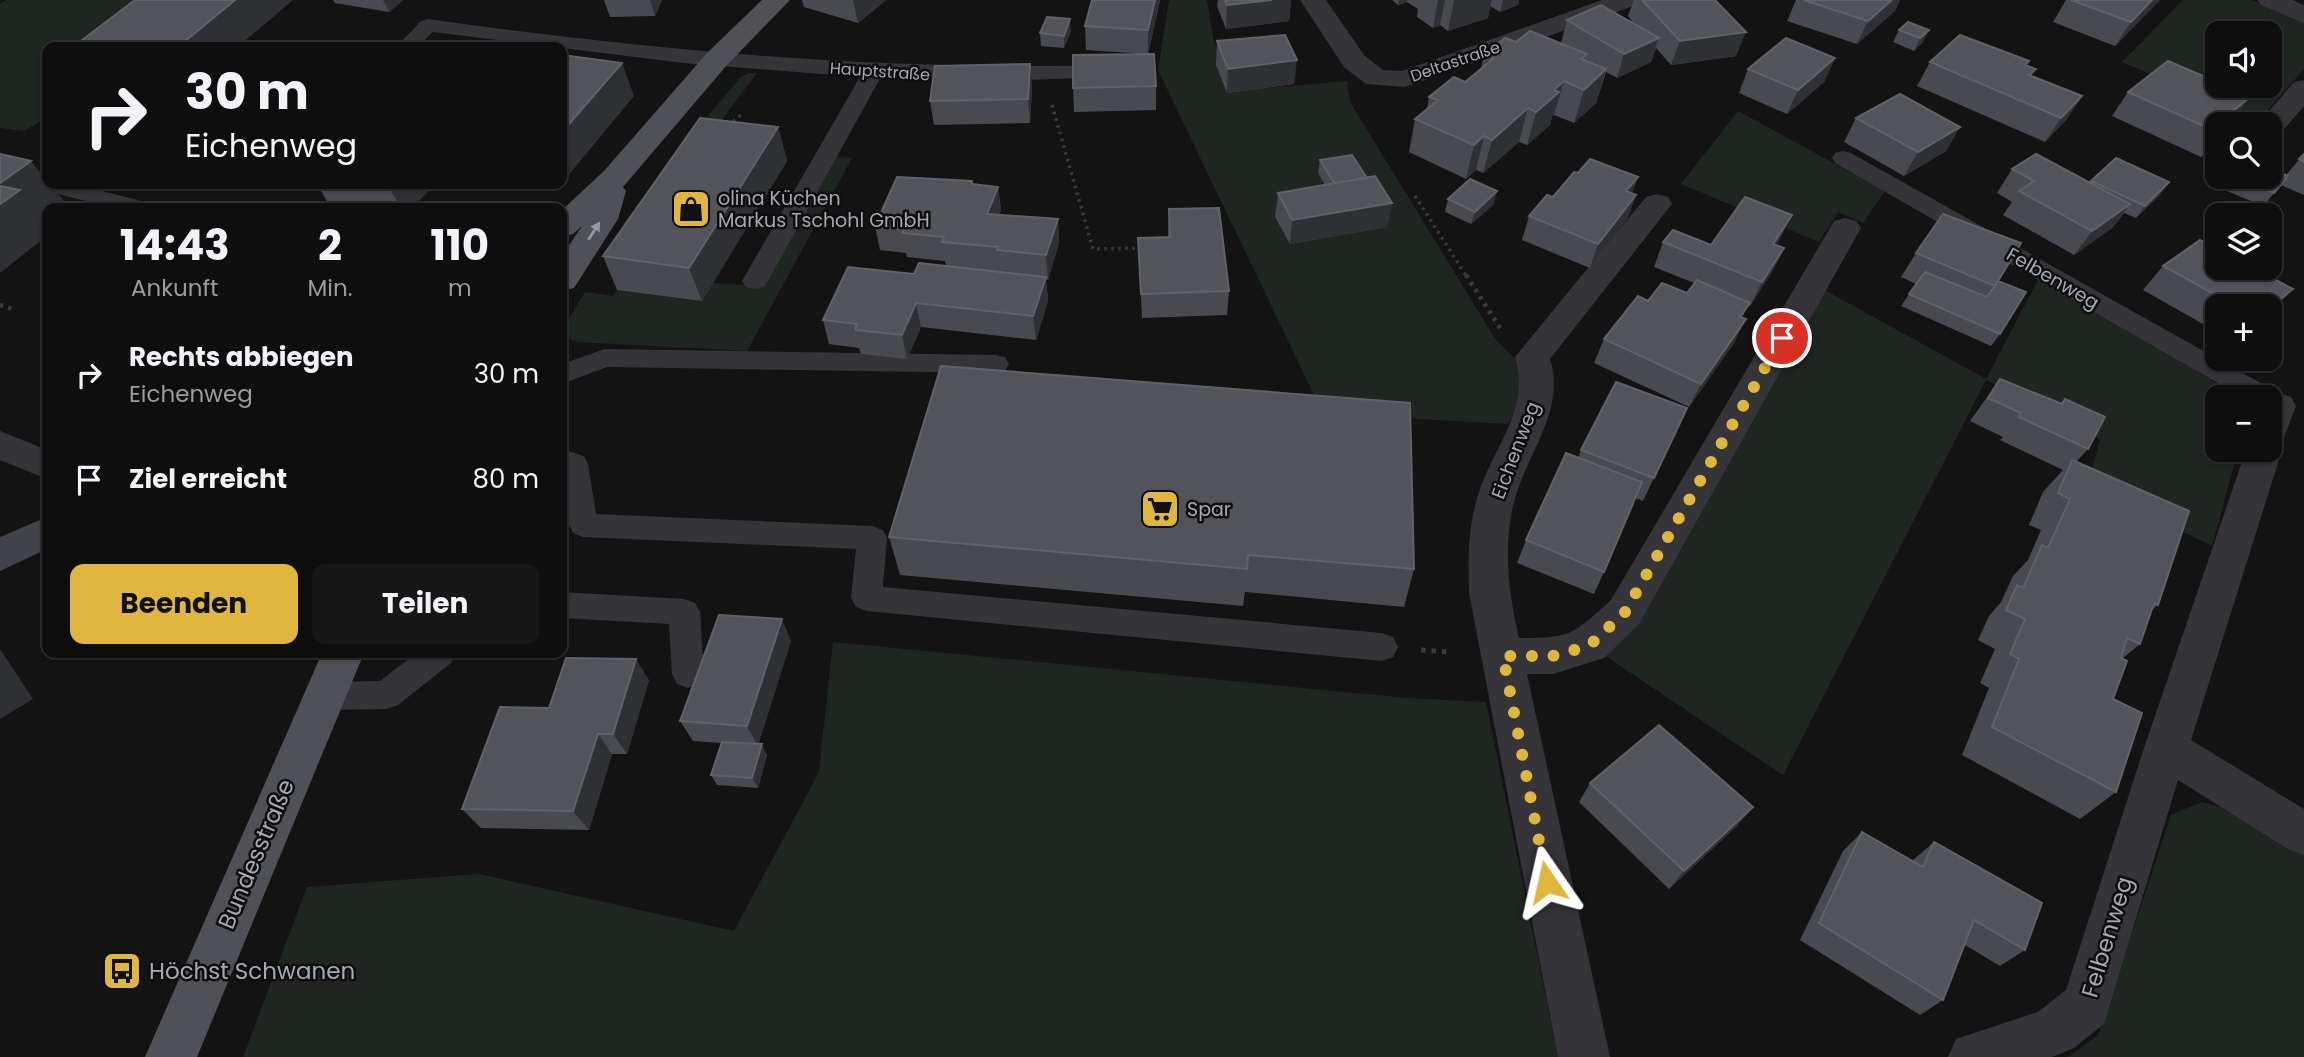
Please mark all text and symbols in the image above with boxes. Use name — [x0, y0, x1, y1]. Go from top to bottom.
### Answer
map controls — [2205, 21, 2282, 462]
button: sound — [2205, 21, 2282, 98]
street label: Deltastraße — [1407, 35, 1503, 88]
street label: Hauptstraße — [829, 57, 931, 86]
text: 30 m — [185, 58, 309, 126]
icon: right — [70, 70, 161, 161]
button: search — [2205, 112, 2282, 189]
text: Eichenweg — [185, 123, 357, 168]
place label: olina Küchen Markus Tschohl GmbH — [718, 185, 930, 234]
shop icon: olina Küchen Markus Tschohl GmbH — [670, 188, 712, 230]
button: layers — [2205, 203, 2282, 280]
text: 14:43 — [120, 216, 230, 275]
text: 2 — [318, 216, 342, 275]
text: 110 — [430, 216, 489, 275]
one-way arrow — [587, 222, 600, 241]
street label: Felbenweg — [2001, 241, 2104, 316]
text: Ankunft — [131, 272, 218, 304]
text: Min. — [308, 272, 353, 304]
text: m — [448, 272, 472, 304]
button: + — [2205, 294, 2282, 371]
pin — [1752, 308, 1812, 368]
icon: arrive — [1763, 319, 1801, 357]
text: Rechts abbiegen — [129, 339, 354, 375]
icon: right — [70, 356, 108, 394]
text: 30 m — [474, 356, 539, 392]
text: Eichenweg — [129, 378, 253, 410]
button: − — [2205, 385, 2282, 462]
street label: Eichenweg — [1485, 398, 1546, 503]
icon: arrive — [70, 461, 108, 499]
text: Ziel erreicht — [129, 461, 287, 497]
text: 80 m — [473, 461, 539, 497]
supermarket icon: Spar — [1139, 488, 1181, 530]
place label: Spar — [1187, 496, 1231, 523]
button: Beenden — [70, 564, 298, 644]
button: Teilen — [312, 564, 539, 644]
street label: Bundesstraße — [210, 774, 302, 934]
position arrow — [1510, 845, 1584, 919]
street label: Felbenweg — [2073, 873, 2141, 1001]
bus stop icon: Höchst Schwanen — [101, 950, 143, 992]
place label: Höchst Schwanen — [149, 955, 355, 987]

